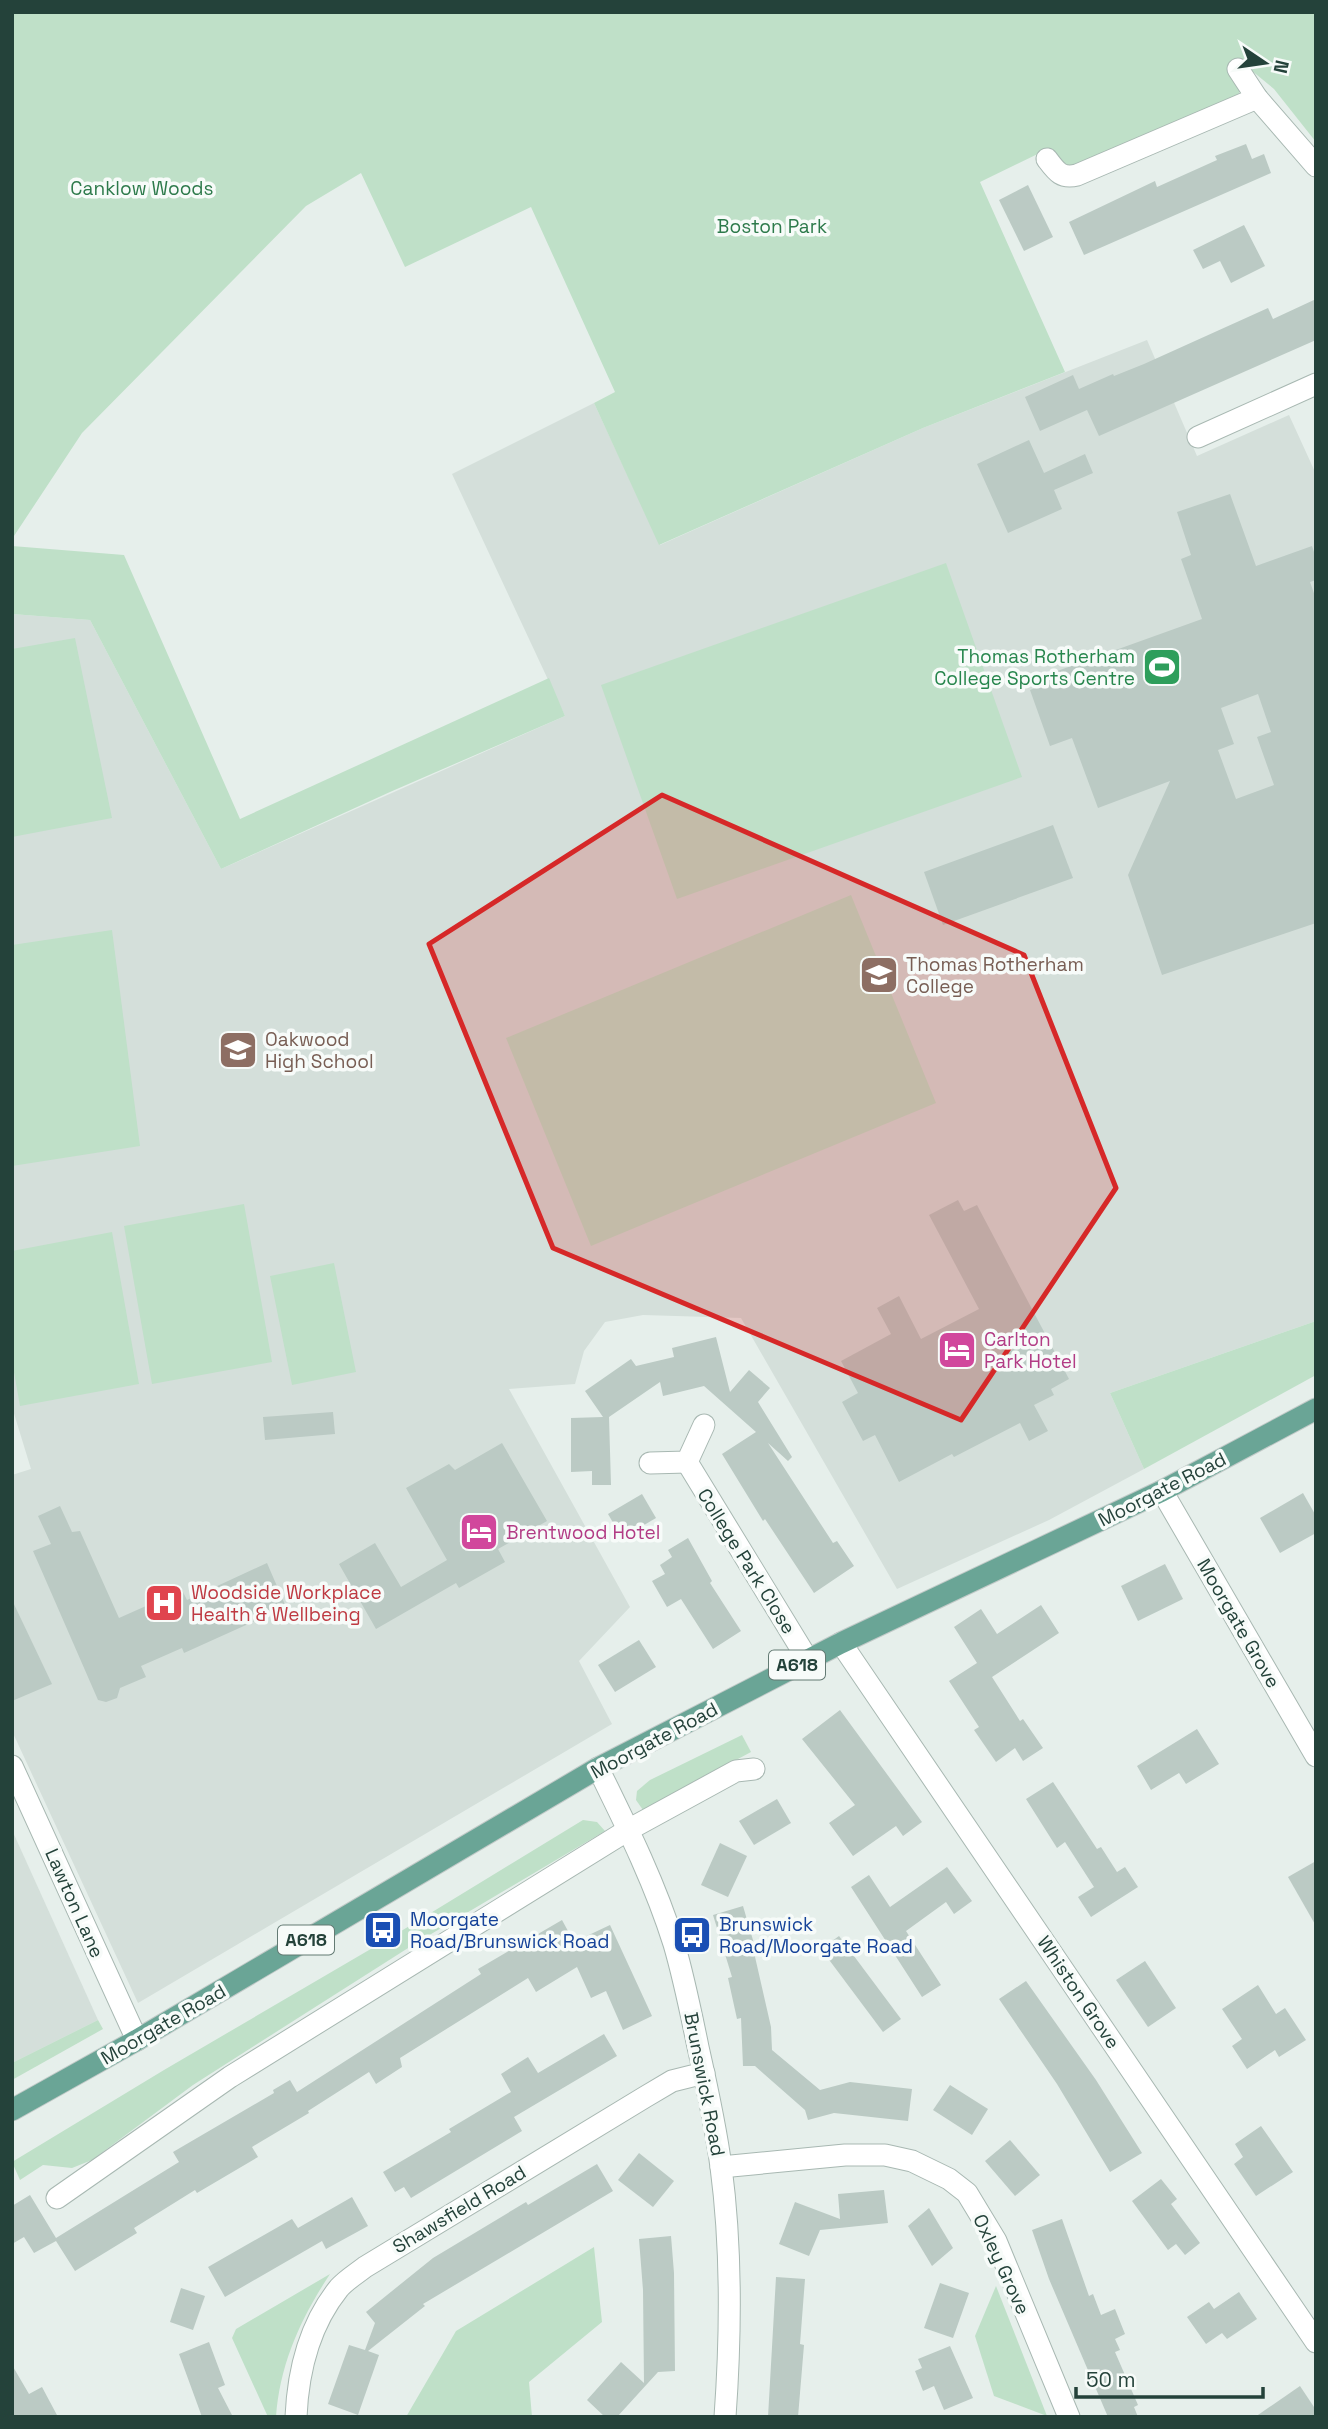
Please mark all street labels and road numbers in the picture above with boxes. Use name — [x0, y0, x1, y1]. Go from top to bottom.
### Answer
street label: Moorgate Road — [1094, 1446, 1230, 1532]
street label: College Park Close — [692, 1484, 801, 1639]
street label: Moorgate Grove — [1191, 1554, 1286, 1693]
road number: A618 — [769, 1650, 825, 1680]
street label: Moorgate Road — [586, 1696, 722, 1784]
street label: Lawton Lane — [39, 1845, 110, 1962]
road number: A618 — [278, 1926, 334, 1954]
street label: Whiston Grove — [1032, 1931, 1126, 2054]
street label: Moorgate Road — [96, 1978, 230, 2070]
street label: Brunswick Road — [678, 2010, 731, 2158]
street label: Shawsfield Road — [388, 2160, 531, 2259]
street label: Oxley Grove — [967, 2210, 1036, 2319]

